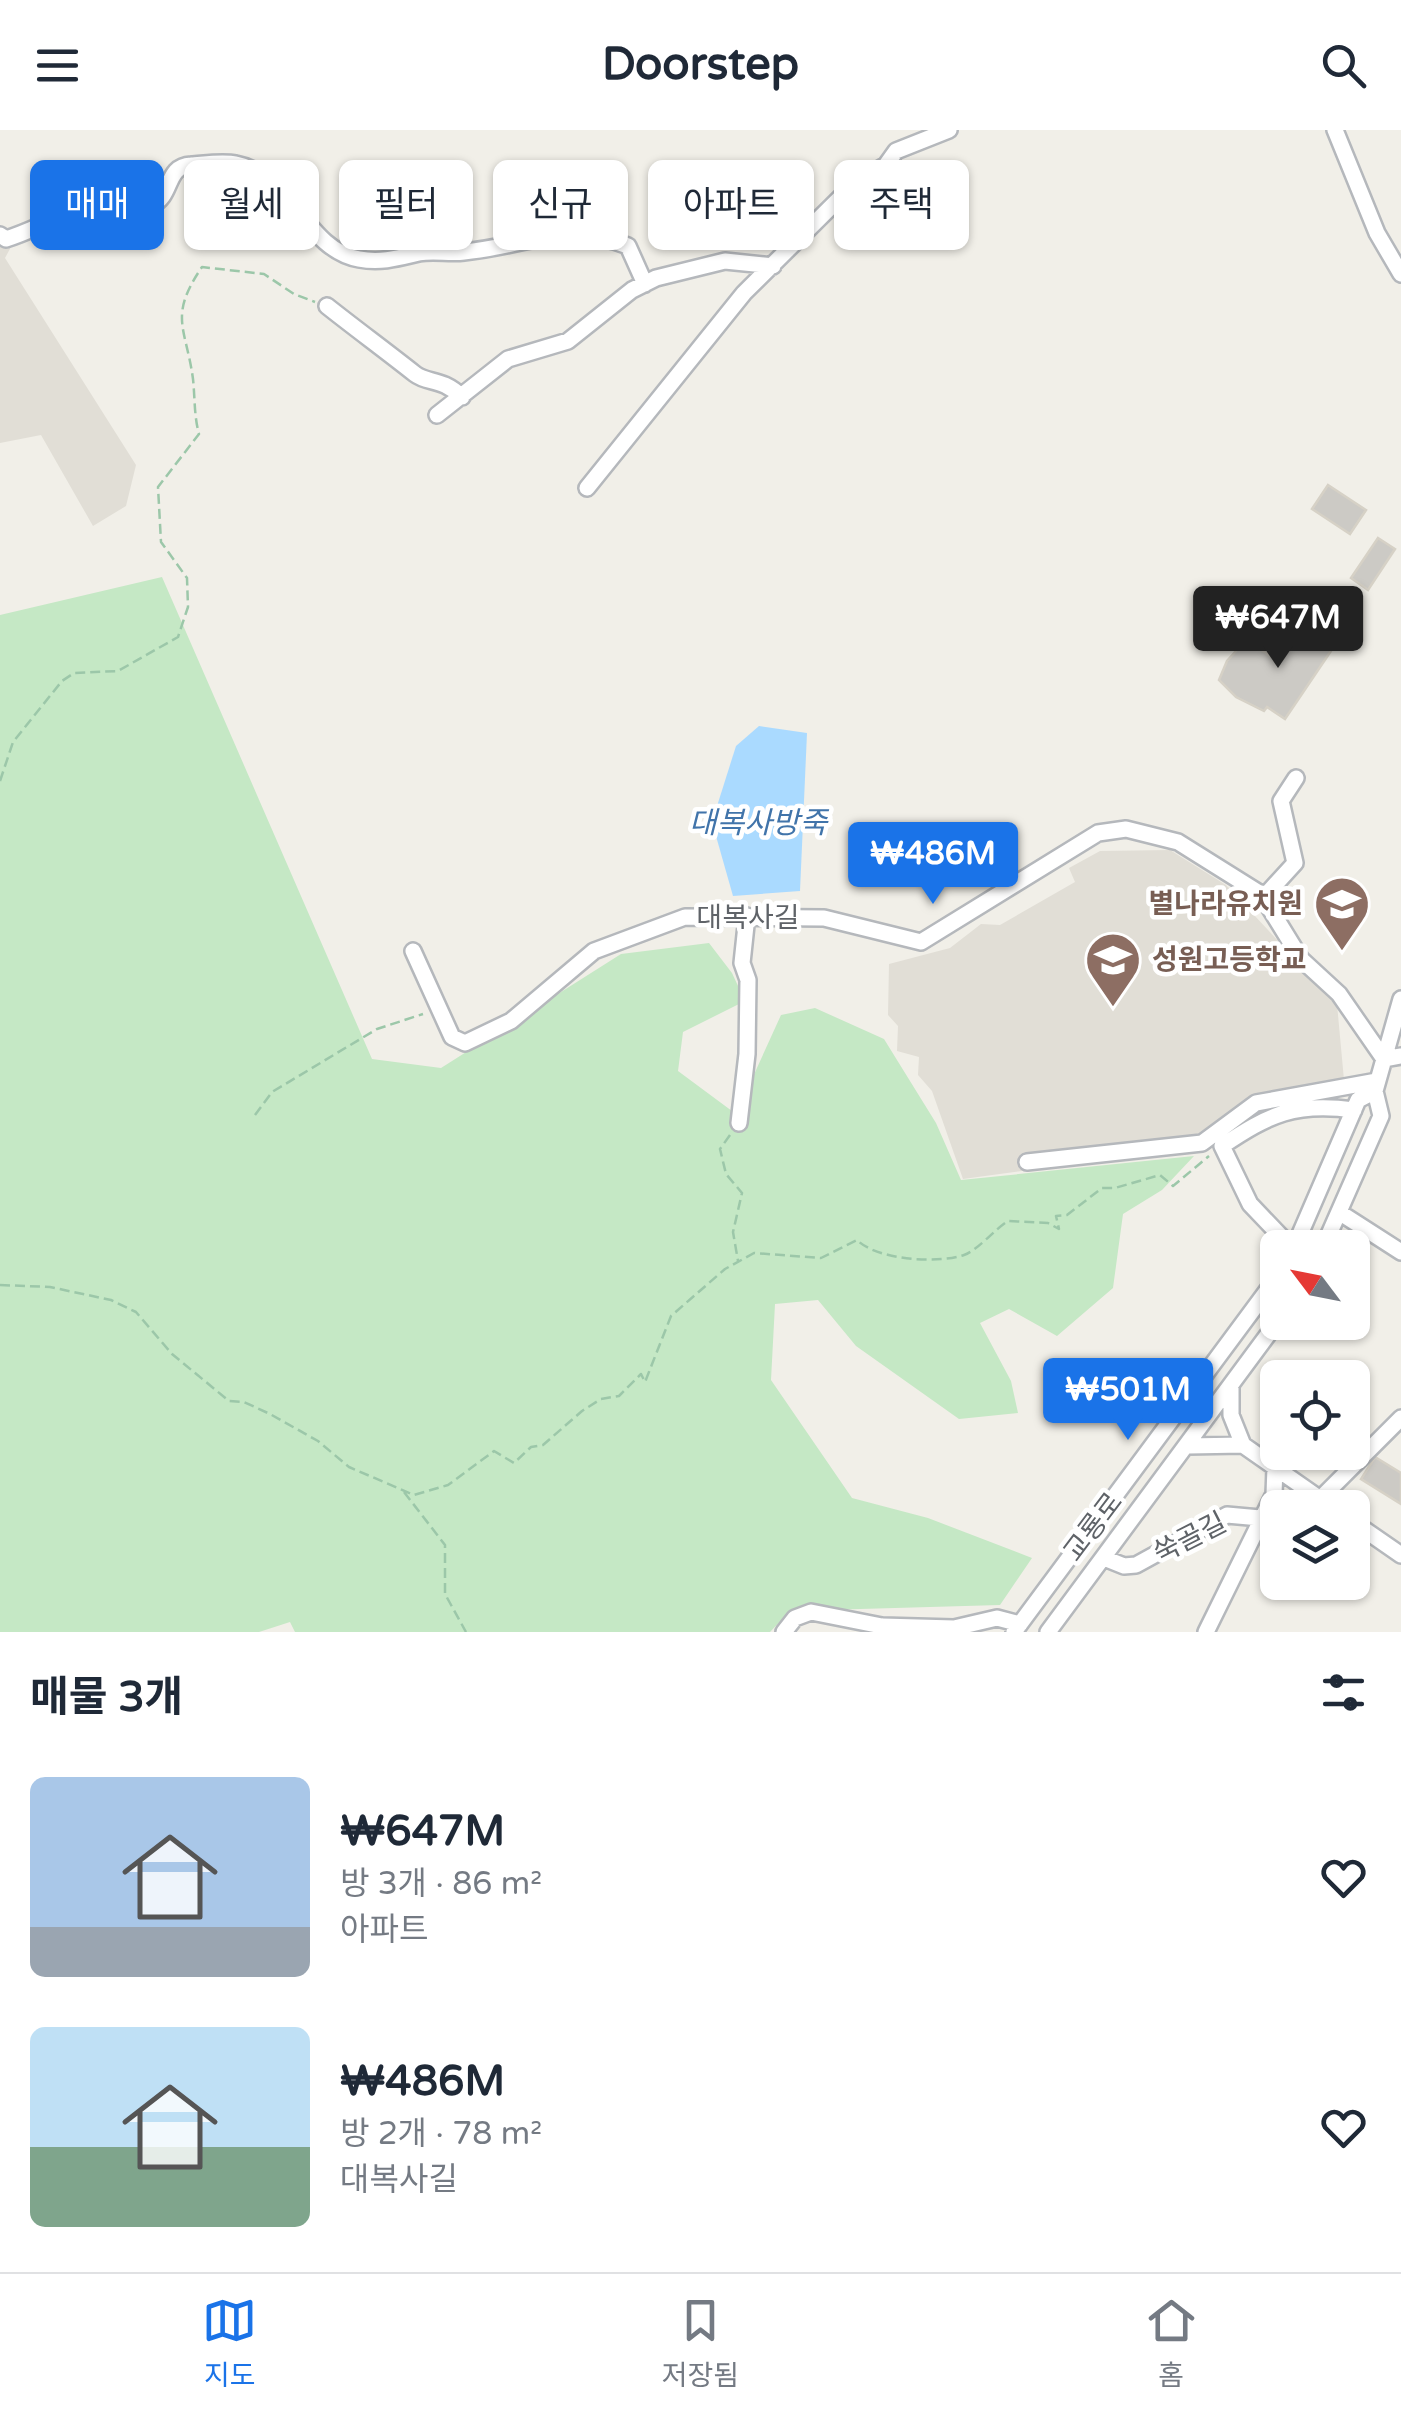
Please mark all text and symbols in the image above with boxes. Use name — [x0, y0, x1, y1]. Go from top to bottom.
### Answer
icon: menu — [30, 38, 85, 93]
text: Doorstep — [602, 38, 799, 92]
icon: search — [1316, 38, 1371, 93]
chip: 매매 — [30, 160, 164, 250]
chip: 월세 — [184, 160, 319, 250]
chip: 필터 — [339, 160, 473, 250]
chip: 신규 — [493, 160, 628, 250]
chip: 아파트 — [648, 160, 814, 250]
chip: 주택 — [834, 160, 969, 250]
pin: ₩647M — [1208, 586, 1348, 671]
text: ₩647M — [1215, 599, 1341, 637]
water label: 대복사방죽 — [689, 805, 829, 842]
pin: ₩486M — [863, 822, 1003, 907]
text: ₩486M — [870, 835, 996, 873]
school or university icon: 별나라유치원 — [1312, 874, 1372, 953]
place label: 별나라유치원 — [1148, 887, 1303, 921]
street label: 대복사길 — [696, 901, 800, 935]
school or university icon: 성원고등학교 — [1083, 930, 1143, 1009]
place label: 성원고등학교 — [1152, 943, 1307, 977]
north arrow — [1260, 1230, 1370, 1340]
map controls — [1260, 1230, 1370, 1600]
pin: ₩501M — [1058, 1358, 1198, 1443]
button: locate — [1260, 1360, 1370, 1470]
text: ₩501M — [1065, 1371, 1191, 1409]
street label: 교룡로 — [1056, 1486, 1130, 1568]
button: layers — [1260, 1490, 1370, 1600]
street label: 쑥골길 — [1148, 1505, 1232, 1571]
icon: filters — [1316, 1665, 1371, 1720]
text: 매물 3개 — [30, 1672, 183, 1723]
text: ₩647M — [340, 1806, 505, 1857]
icon: home — [110, 1817, 230, 1937]
icon: heart — [1316, 1850, 1371, 1905]
text: 방 3개 · 86 m² — [340, 1865, 542, 1903]
text: 아파트 — [340, 1911, 428, 1949]
text: ₩486M — [340, 2056, 505, 2107]
icon: home — [110, 2067, 230, 2187]
icon: heart — [1316, 2100, 1371, 2155]
text: 방 2개 · 78 m² — [340, 2115, 542, 2153]
text: 대복사길 — [340, 2161, 458, 2199]
tab: 지도 — [202, 2293, 257, 2393]
tab: 저장됨 — [662, 2293, 739, 2393]
tab: 홈 — [1144, 2293, 1199, 2393]

